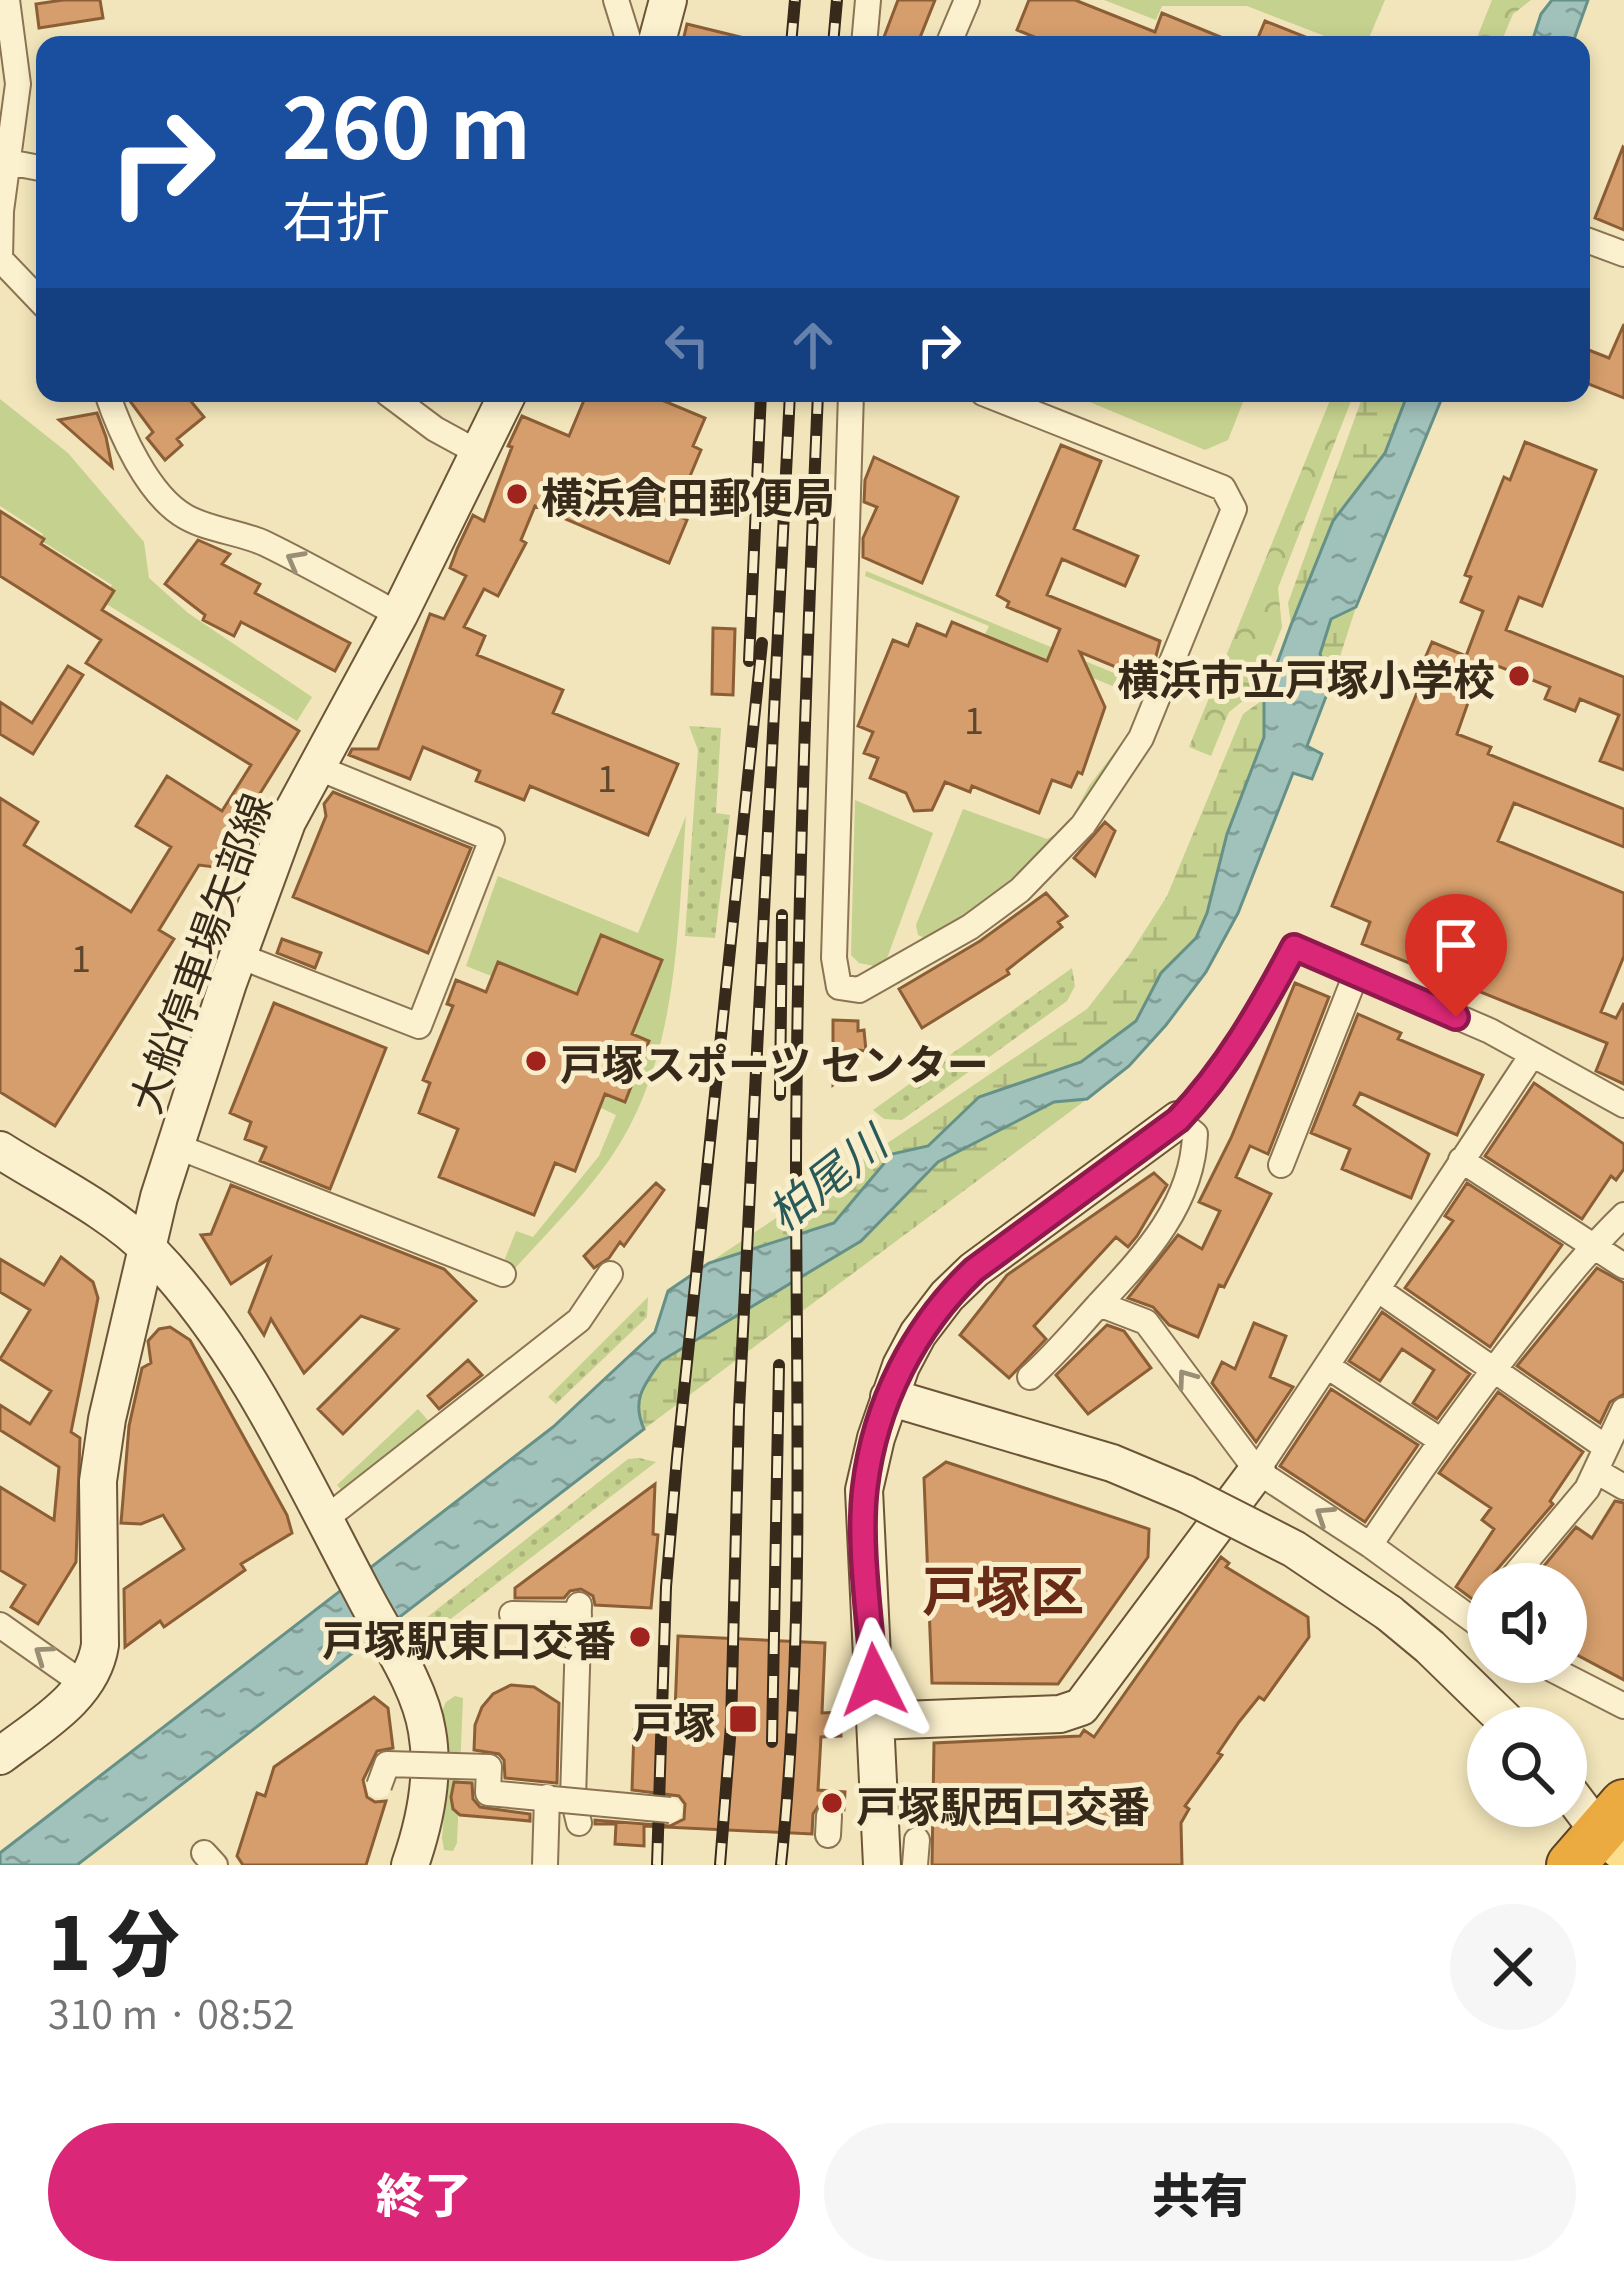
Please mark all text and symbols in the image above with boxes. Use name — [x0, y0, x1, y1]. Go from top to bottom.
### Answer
text: 260 m — [282, 62, 531, 183]
icon: right — [84, 84, 240, 240]
text: 右折 — [282, 174, 390, 253]
icon: left — [654, 312, 720, 378]
icon: ahead — [780, 312, 846, 378]
icon: right — [906, 312, 972, 378]
place label: 横浜倉田郵便局 — [541, 464, 835, 525]
marker: 横浜倉田郵便局 — [504, 481, 530, 507]
one-way arrow — [287, 551, 308, 574]
place label: 横浜市立戸塚小学校 — [1117, 646, 1495, 707]
marker: 横浜市立戸塚小学校 — [1506, 663, 1532, 689]
house number: 1 — [964, 692, 984, 744]
house number: 1 — [597, 750, 617, 802]
street label: 大船停車場矢部線 — [112, 784, 284, 1120]
pin — [1405, 894, 1507, 1017]
icon: arrive — [1423, 912, 1489, 978]
house number: 1 — [71, 930, 91, 982]
place label: 戸塚スポーツ センター — [560, 1031, 989, 1092]
marker: 戸塚スポーツ センター — [523, 1048, 549, 1074]
water label: 柏尾川 — [752, 1106, 901, 1243]
one-way arrow — [1178, 1370, 1200, 1391]
one-way arrow — [1315, 1507, 1337, 1529]
district label: 戸塚区 — [922, 1548, 1084, 1627]
map controls — [1467, 1563, 1587, 1827]
button: sound — [1467, 1563, 1587, 1683]
place label: 戸塚駅東口交番 — [322, 1607, 616, 1668]
position arrow — [811, 1617, 937, 1743]
marker: 戸塚駅東口交番 — [627, 1624, 653, 1650]
one-way arrow — [34, 1646, 56, 1668]
place label: 戸塚 — [632, 1689, 716, 1750]
marker: 戸塚 — [727, 1703, 759, 1735]
button: search — [1467, 1707, 1587, 1827]
place label: 戸塚駅西口交番 — [856, 1773, 1150, 1834]
marker: 戸塚駅西口交番 — [819, 1790, 845, 1816]
text: 1 分 — [48, 1886, 180, 1991]
button: close — [1450, 1904, 1576, 2030]
text: 310 m · 08:52 — [48, 1984, 295, 2040]
button: 終了 — [48, 2123, 800, 2261]
button: 共有 — [824, 2123, 1576, 2261]

